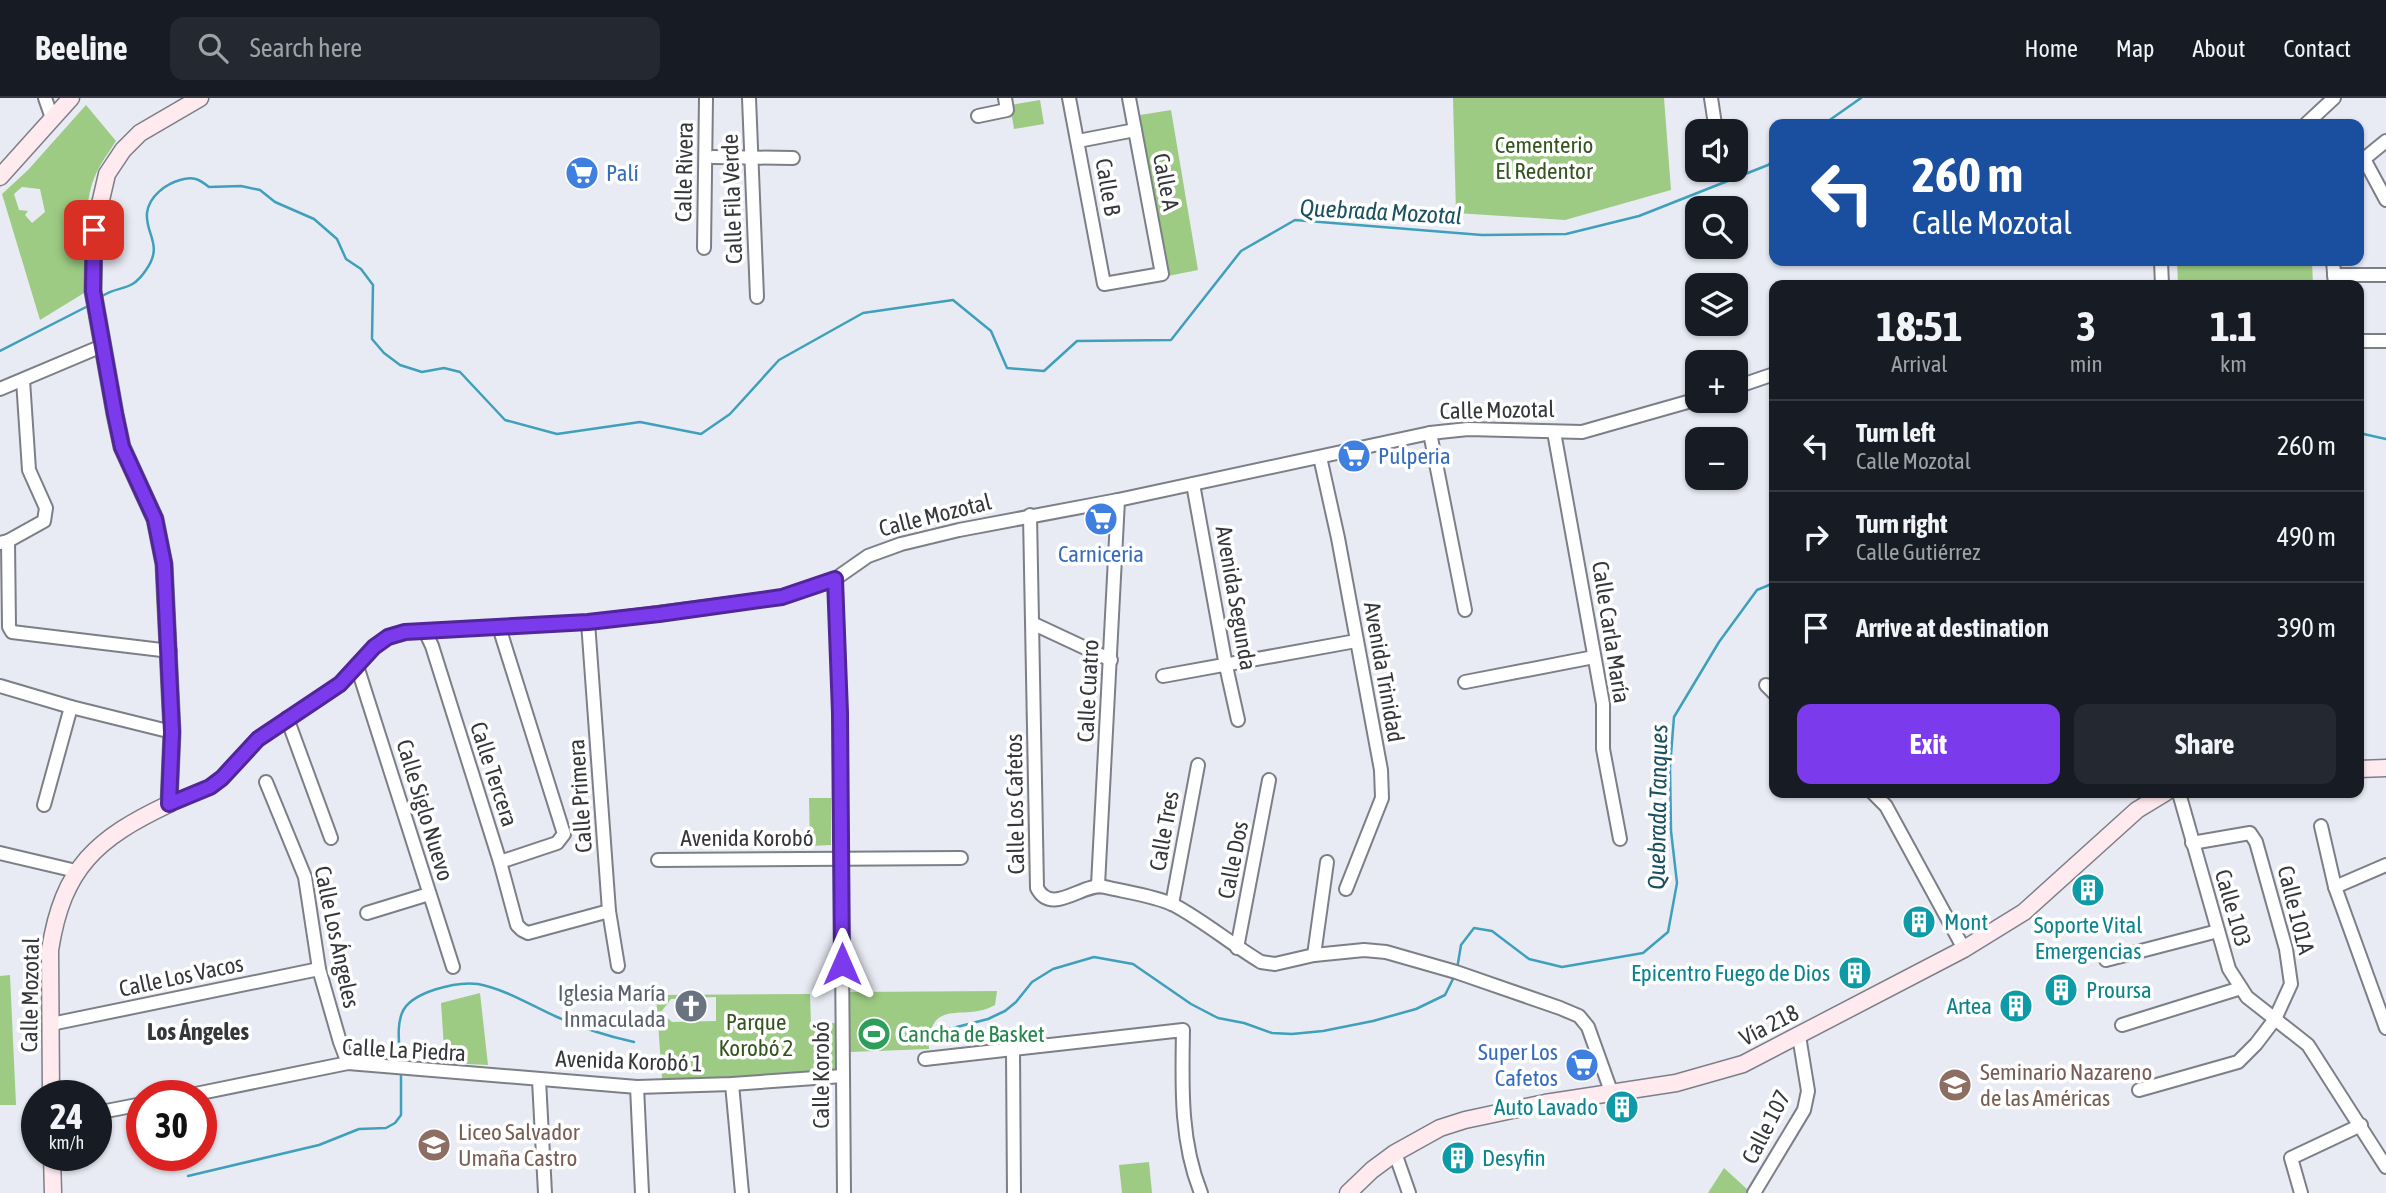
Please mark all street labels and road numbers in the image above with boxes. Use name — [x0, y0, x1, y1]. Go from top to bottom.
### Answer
street label: Calle Rivera — [670, 122, 698, 222]
street label: Calle Fila Verde — [717, 133, 747, 265]
street label: Calle A — [1148, 151, 1184, 214]
street label: Calle B — [1090, 156, 1126, 218]
street label: Calle Mozotal — [1439, 396, 1555, 424]
street label: Calle Mozotal — [876, 488, 994, 542]
street label: Avenida Segunda — [1211, 524, 1261, 672]
street label: Calle Carla María — [1587, 559, 1635, 705]
street label: Avenida Trinidad — [1359, 600, 1409, 744]
street label: Calle Cuatro — [1072, 639, 1104, 743]
street label: Calle Tercera — [465, 718, 523, 830]
street label: Calle Los Cafetos — [1001, 733, 1029, 875]
street label: Calle Siglo Nuevo — [391, 736, 459, 884]
street label: Calle Primera — [563, 738, 597, 854]
street label: Calle Tres — [1144, 789, 1184, 873]
street label: Calle Dos — [1213, 819, 1253, 901]
street label: Avenida Korobó — [680, 825, 814, 851]
street label: Calle 101A — [2272, 863, 2320, 958]
street label: Calle Los Ángeles — [309, 864, 365, 1010]
street label: Calle 103 — [2210, 866, 2256, 950]
street label: Calle Mozotal — [16, 937, 44, 1053]
street label: Calle Los Vacos — [117, 950, 245, 1002]
street label: Vía 218 — [1735, 999, 1803, 1051]
street label: Calle Korobó — [808, 1021, 834, 1129]
street label: Calle La Piedra — [342, 1034, 466, 1066]
street label: Avenida Korobó 1 — [555, 1045, 703, 1077]
street label: Calle 107 — [1736, 1086, 1796, 1168]

